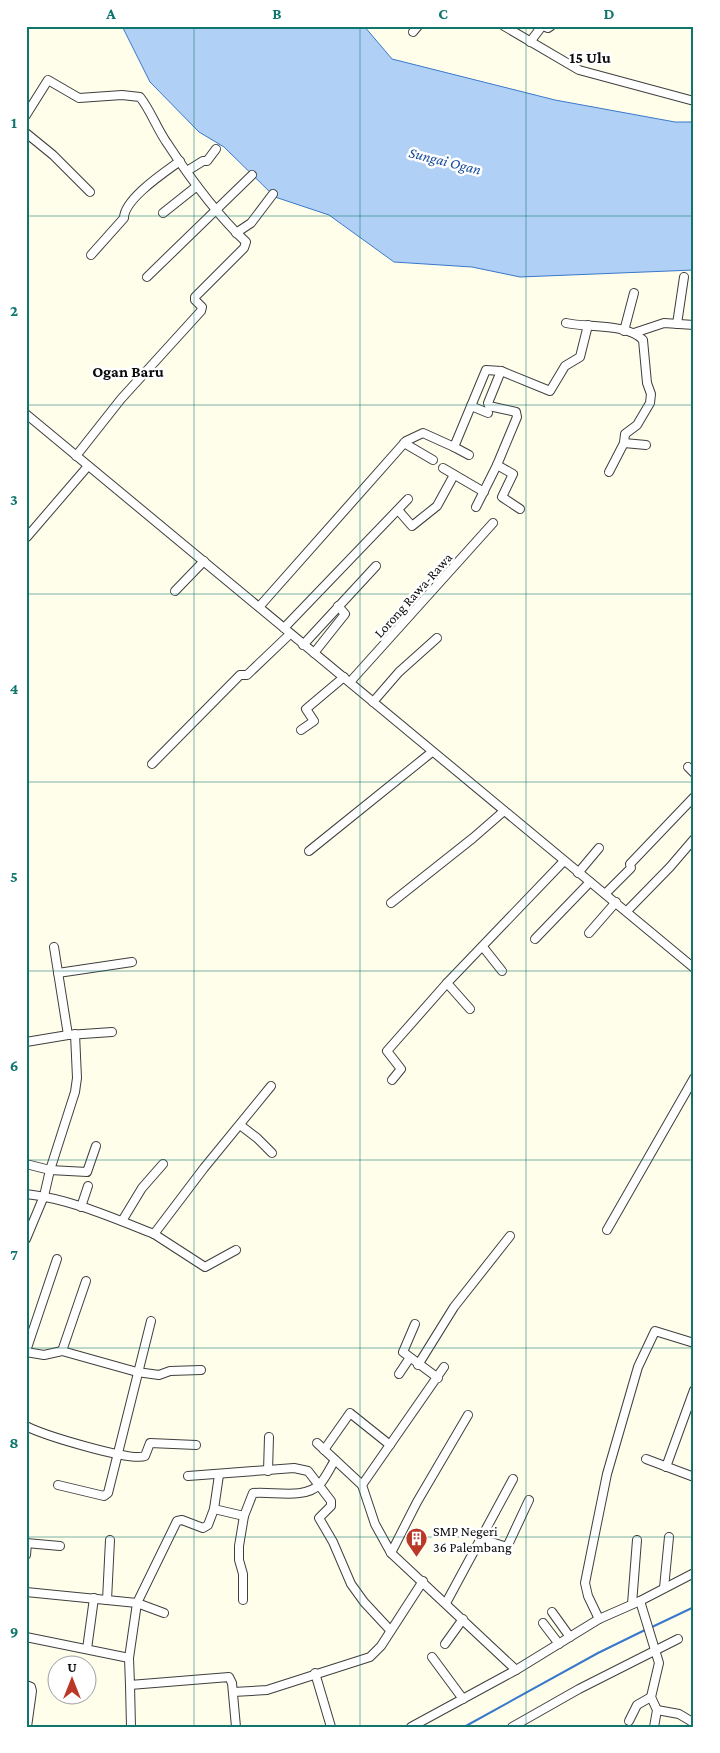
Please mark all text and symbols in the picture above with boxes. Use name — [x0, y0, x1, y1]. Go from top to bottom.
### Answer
text: A — [105, 5, 116, 22]
text: B — [272, 5, 282, 22]
text: C — [438, 5, 448, 22]
text: D — [603, 5, 615, 22]
district label: 15 Ulu — [569, 49, 611, 66]
text: 1 — [11, 114, 17, 131]
water label: Sungai Ogan — [407, 144, 483, 179]
text: 2 — [10, 302, 18, 319]
district label: Ogan Baru — [92, 363, 164, 380]
text: 3 — [10, 491, 18, 508]
street label: Lorong Rawa-Rawa — [371, 549, 456, 641]
text: 4 — [10, 680, 19, 697]
text: 5 — [10, 868, 18, 885]
text: 6 — [10, 1057, 18, 1074]
text: 7 — [10, 1246, 18, 1263]
text: 8 — [9, 1434, 19, 1451]
place label: SMP Negeri 36 Palembang — [433, 1523, 512, 1555]
building icon: SMP Negeri 36 Palembang — [405, 1527, 429, 1558]
text: 9 — [10, 1623, 18, 1640]
north arrow — [48, 1656, 98, 1706]
text: U — [67, 1659, 77, 1675]

